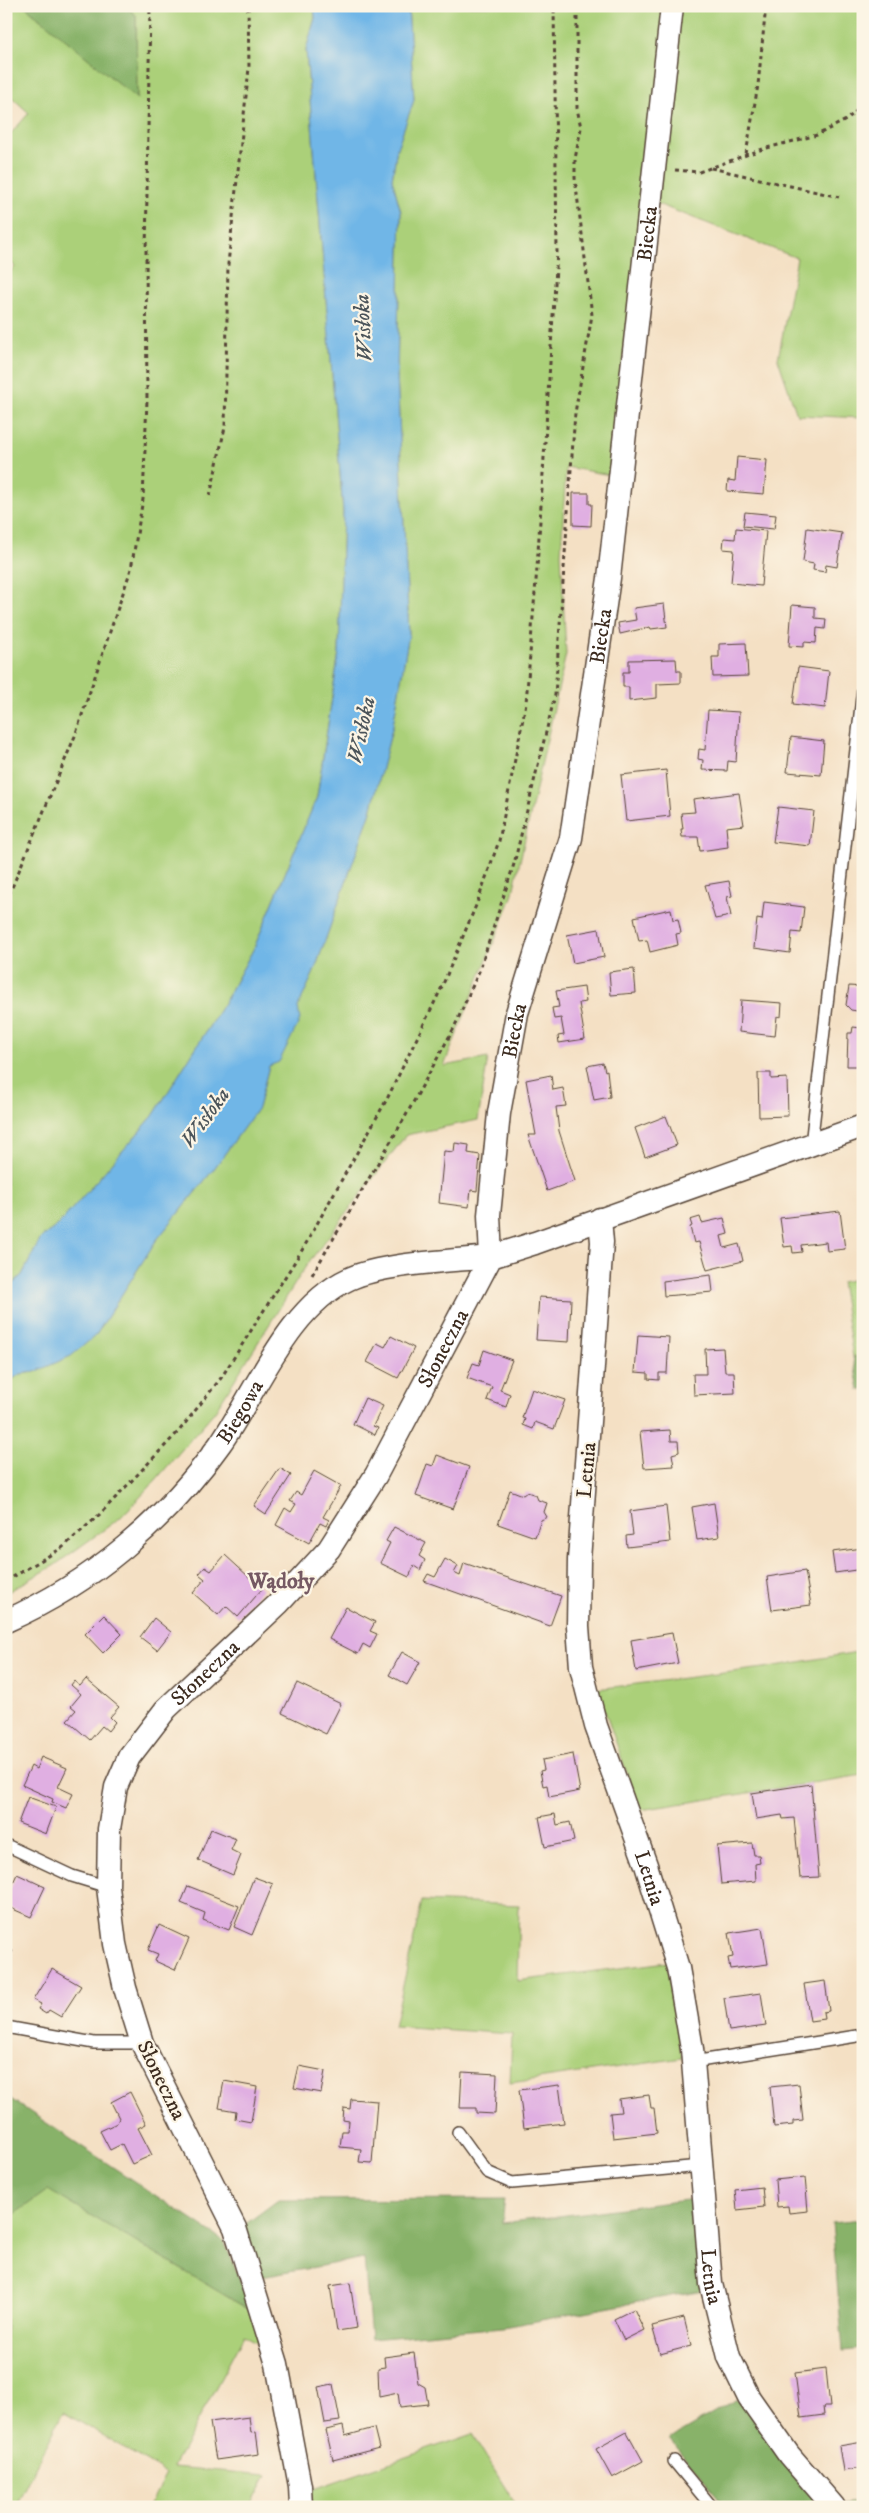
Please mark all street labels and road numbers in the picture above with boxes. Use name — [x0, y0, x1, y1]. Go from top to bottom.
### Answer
street label: Biecka — [632, 205, 664, 263]
street label: Biecka — [585, 607, 618, 666]
street label: Biecka — [497, 1000, 533, 1060]
street label: Słoneczna — [412, 1305, 475, 1393]
street label: Biegowa — [212, 1375, 270, 1449]
street label: Letnia — [572, 1441, 602, 1499]
street label: Słoneczna — [166, 1635, 246, 1712]
street label: Letnia — [628, 1847, 670, 1909]
street label: Słoneczna — [131, 2036, 191, 2124]
street label: Letnia — [694, 2248, 728, 2307]

